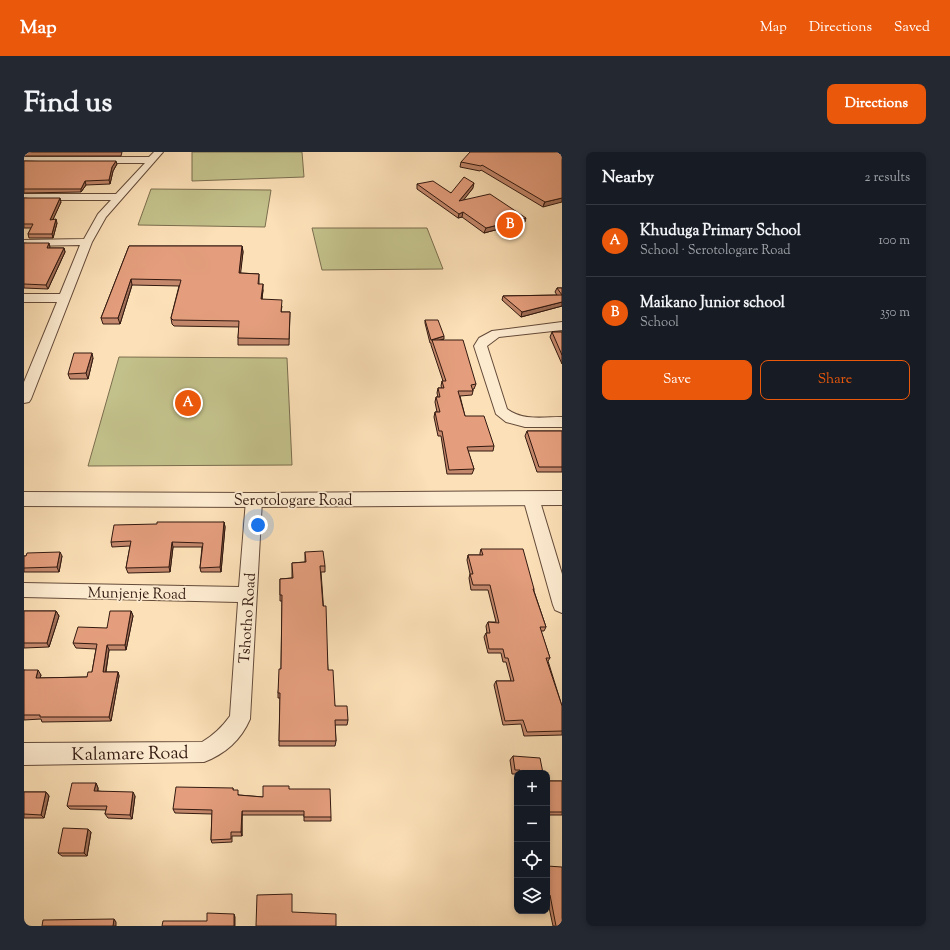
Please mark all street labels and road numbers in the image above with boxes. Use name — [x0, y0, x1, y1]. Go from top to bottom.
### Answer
street label: Serotologare Road — [234, 491, 353, 512]
street label: Tshotho Road — [235, 572, 262, 664]
street label: Munjenje Road — [87, 583, 187, 606]
street label: Kalamare Road — [71, 741, 189, 769]

